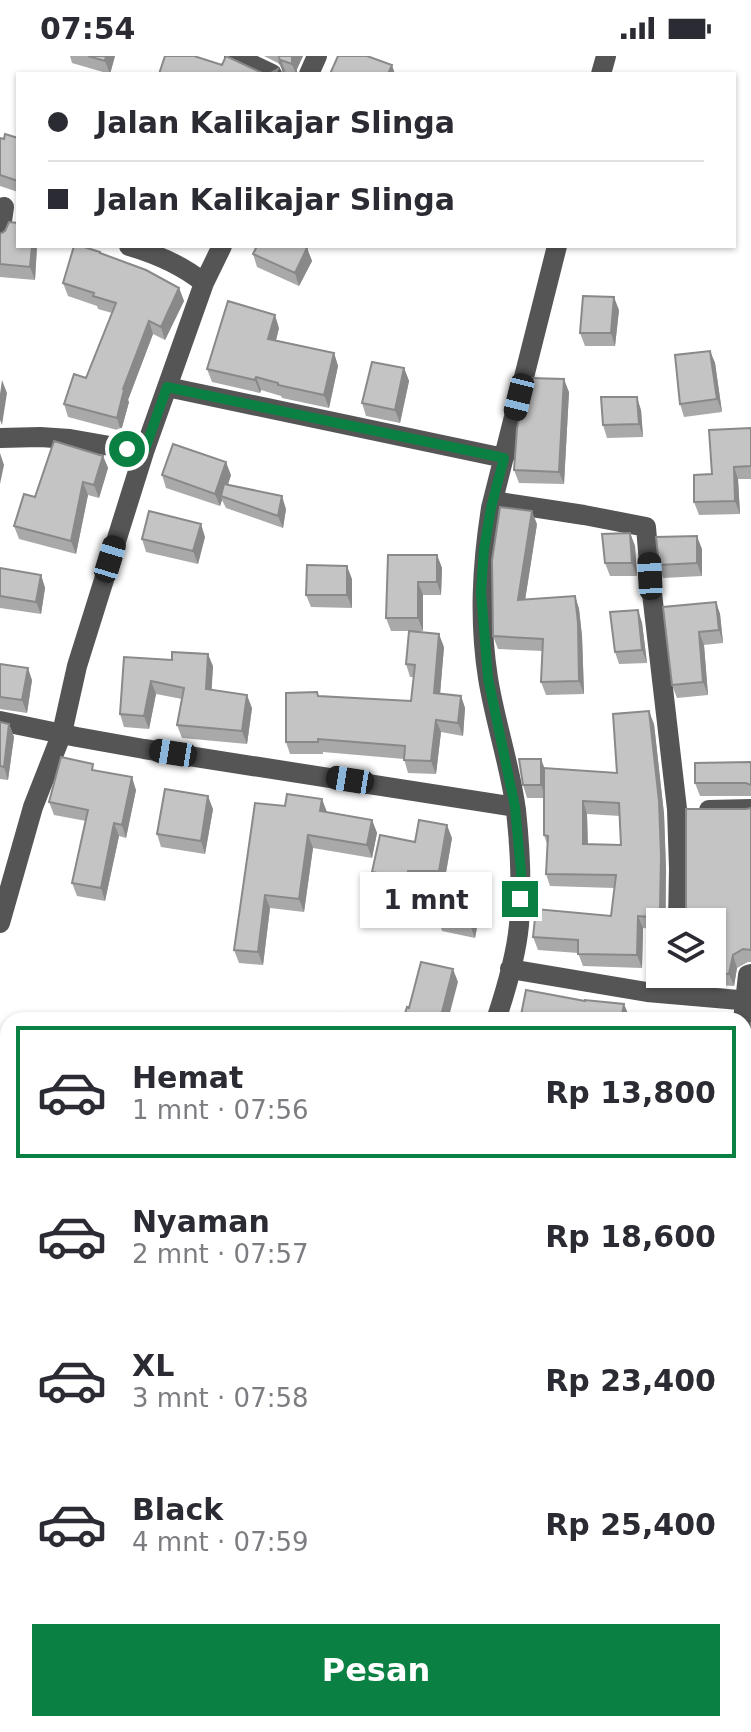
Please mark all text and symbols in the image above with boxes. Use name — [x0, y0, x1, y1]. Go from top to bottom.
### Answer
text: 07:54 — [40, 11, 136, 46]
text: Jalan Kalikajar Slinga — [96, 105, 455, 140]
text: Jalan Kalikajar Slinga — [96, 182, 455, 217]
car — [502, 371, 536, 423]
route start — [109, 431, 145, 467]
car — [92, 533, 128, 585]
car — [637, 551, 663, 601]
car — [147, 737, 199, 769]
car — [324, 764, 376, 796]
callout: 1 mnt — [360, 871, 492, 927]
route end — [502, 881, 538, 917]
text: 1 mnt — [383, 885, 469, 915]
map controls — [646, 908, 726, 988]
button: layers — [646, 908, 726, 988]
icon: car — [36, 1056, 108, 1128]
text: Hemat — [132, 1060, 243, 1095]
text: Rp 13,800 — [545, 1075, 716, 1110]
text: 1 mnt · 07:56 — [132, 1095, 309, 1125]
icon: car — [36, 1200, 108, 1272]
text: Nyaman — [132, 1204, 270, 1239]
text: Rp 18,600 — [545, 1219, 716, 1254]
text: 2 mnt · 07:57 — [132, 1239, 309, 1269]
icon: car — [36, 1344, 108, 1416]
text: XL — [132, 1348, 174, 1383]
text: Rp 23,400 — [545, 1363, 716, 1398]
text: 3 mnt · 07:58 — [132, 1383, 309, 1413]
icon: car — [36, 1488, 108, 1560]
text: Black — [132, 1492, 223, 1527]
text: Rp 25,400 — [545, 1507, 716, 1542]
text: 4 mnt · 07:59 — [132, 1527, 309, 1557]
button: Pesan — [32, 1624, 720, 1716]

